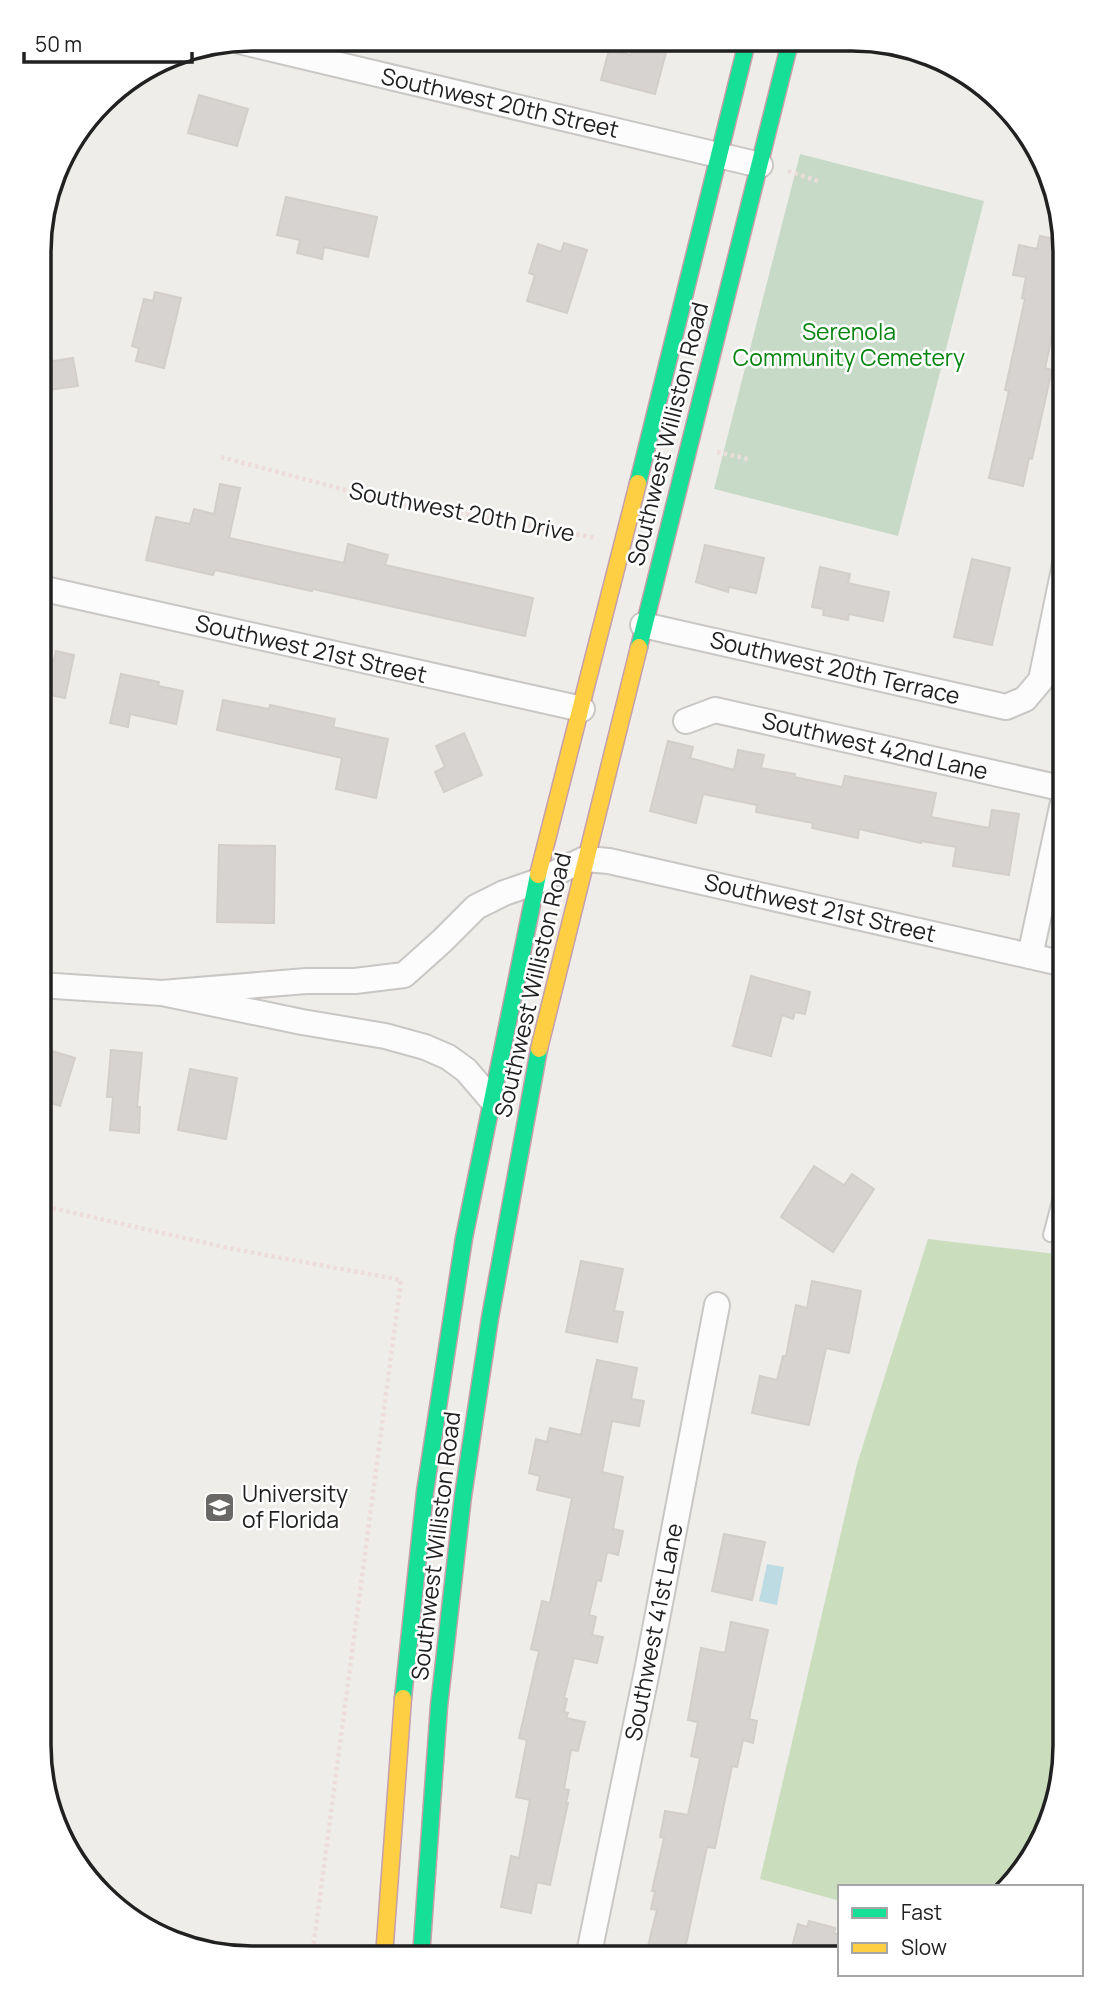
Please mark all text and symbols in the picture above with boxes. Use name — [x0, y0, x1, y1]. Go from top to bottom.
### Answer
scale bar — [24, 21, 192, 65]
text: 50 m — [35, 30, 82, 58]
street label: Southwest 20th Street — [378, 59, 622, 145]
street label: Southwest Williston Road — [619, 299, 715, 569]
park label: Serenola Community Cemetery — [733, 315, 965, 373]
street label: Southwest 20th Drive — [347, 473, 578, 549]
street label: Southwest 21st Street — [192, 606, 430, 690]
street label: Southwest 20th Terrace — [707, 623, 963, 711]
street label: Southwest 42nd Lane — [759, 703, 991, 787]
street label: Southwest Williston Road — [486, 849, 578, 1120]
street label: Southwest 21st Street — [701, 865, 939, 949]
street label: Southwest Williston Road — [403, 1410, 467, 1682]
place label: University of Florida — [242, 1477, 348, 1535]
school or university icon: University of Florida — [202, 1490, 236, 1524]
street label: Southwest 41st Lane — [616, 1520, 690, 1743]
legend — [838, 1885, 1083, 1976]
text: Fast — [901, 1898, 942, 1926]
text: Slow — [901, 1933, 947, 1961]

